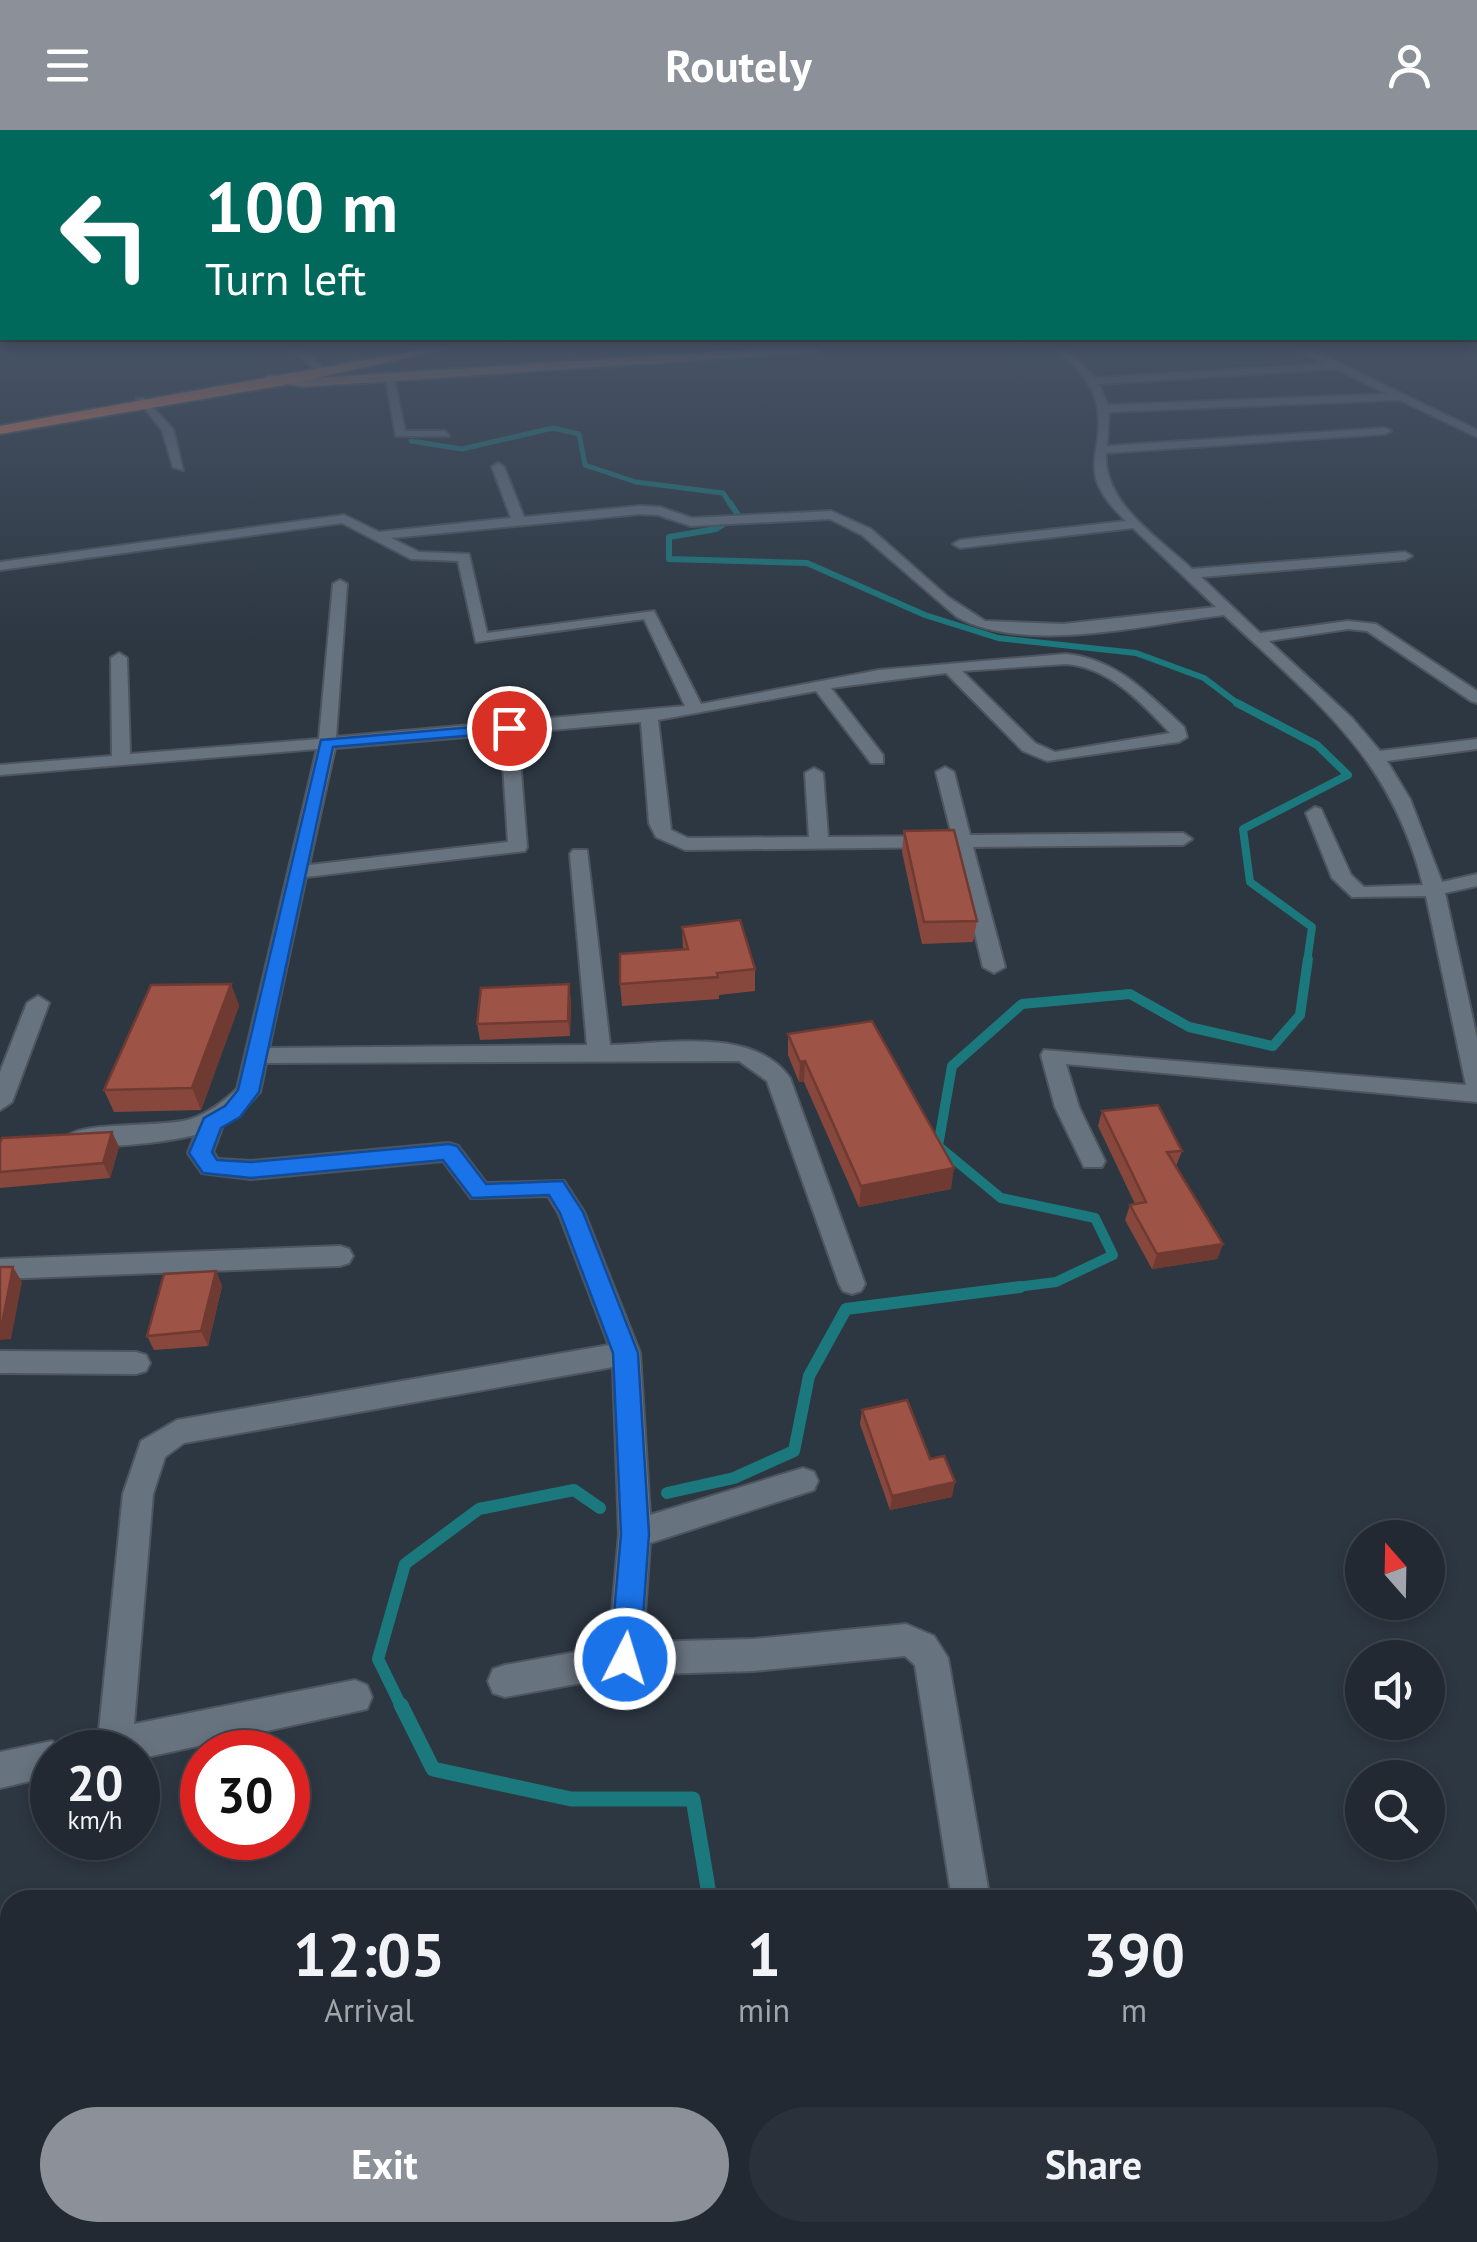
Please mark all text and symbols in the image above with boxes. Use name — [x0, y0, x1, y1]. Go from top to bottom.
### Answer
text: Routely — [665, 36, 812, 94]
icon: menu — [40, 38, 95, 93]
icon: person — [1382, 38, 1437, 93]
text: 100 m — [205, 161, 398, 251]
icon: left — [40, 170, 170, 300]
text: Turn left — [205, 249, 366, 307]
pin — [467, 686, 552, 771]
icon: arrive — [482, 701, 537, 756]
north arrow — [1345, 1520, 1445, 1620]
map controls — [1345, 1520, 1445, 1860]
position arrow — [573, 1607, 677, 1711]
button: sound — [1345, 1640, 1445, 1740]
speed limit sign: 30 — [180, 1730, 310, 1860]
text: 20 — [67, 1750, 123, 1815]
button: search — [1345, 1760, 1445, 1860]
text: km/h — [68, 1804, 122, 1836]
text: 12:05 — [293, 1915, 445, 1993]
text: 1 — [747, 1915, 781, 1993]
text: 390 — [1083, 1915, 1185, 1993]
text: Arrival — [324, 1989, 414, 2031]
text: min — [738, 1989, 790, 2031]
text: m — [1121, 1989, 1147, 2031]
button: Exit — [40, 2107, 729, 2222]
button: Share — [749, 2107, 1438, 2222]

